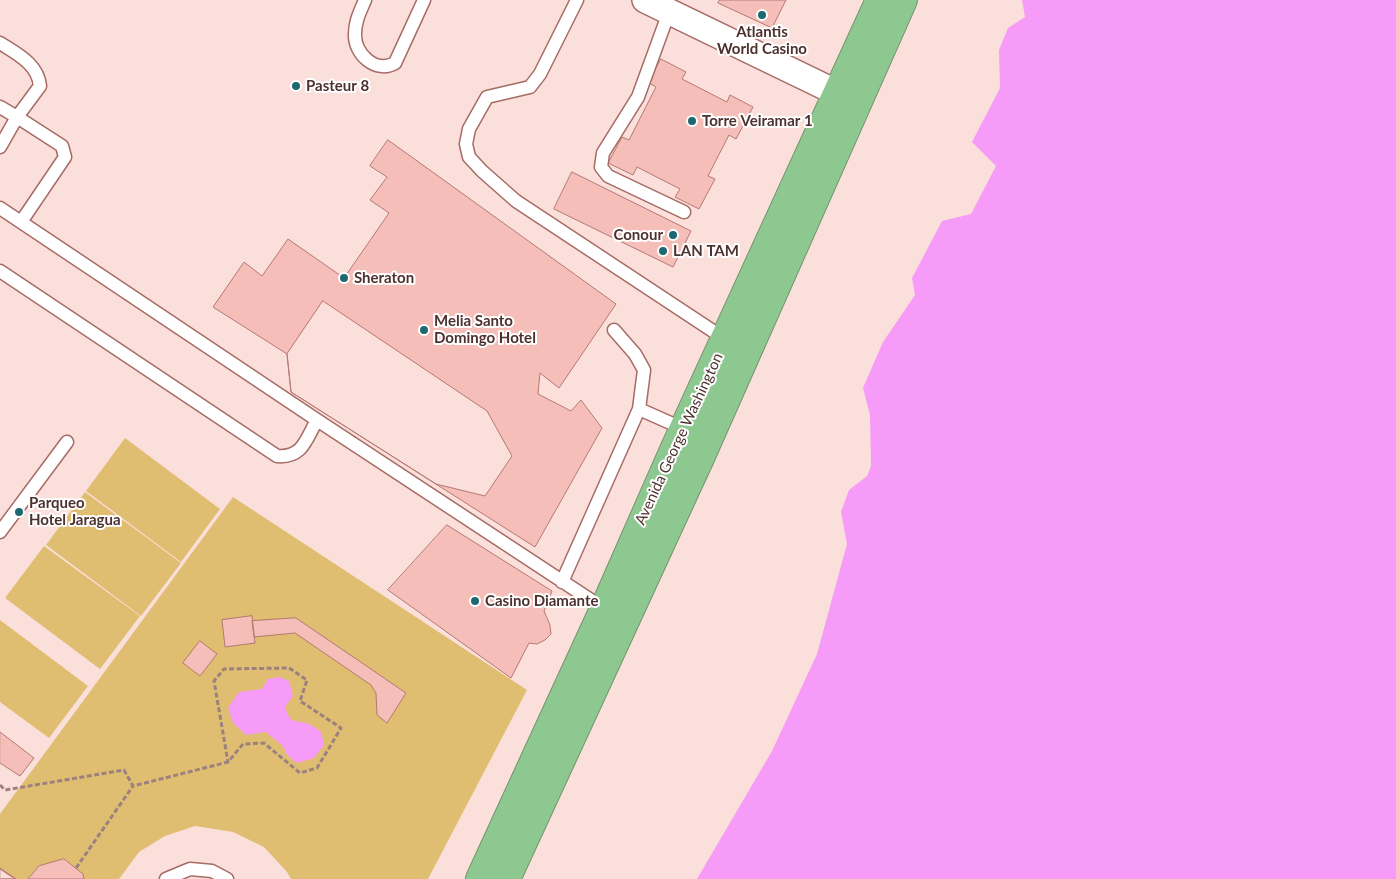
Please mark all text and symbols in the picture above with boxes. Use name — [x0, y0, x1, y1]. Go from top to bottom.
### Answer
marker: Atlantis World Casino — [756, 9, 768, 21]
place label: Atlantis World Casino — [717, 23, 807, 58]
place label: Pasteur 8 — [306, 77, 369, 95]
marker: Pasteur 8 — [290, 80, 302, 92]
place label: Torre Veiramar 1 — [702, 112, 813, 130]
marker: Torre Veiramar 1 — [686, 115, 698, 127]
place label: Conour — [613, 226, 663, 244]
marker: Conour — [667, 229, 679, 241]
place label: LAN TAM — [673, 242, 739, 260]
marker: LAN TAM — [657, 245, 669, 257]
place label: Sheraton — [354, 269, 414, 287]
marker: Sheraton — [338, 272, 350, 284]
place label: Melia Santo Domingo Hotel — [434, 312, 536, 347]
marker: Melia Santo Domingo Hotel — [418, 324, 430, 336]
street label: Avenida George Washington — [631, 350, 727, 528]
place label: Parqueo Hotel Jaragua — [29, 494, 121, 529]
marker: Parqueo Hotel Jaragua — [13, 506, 25, 518]
place label: Casino Diamante — [485, 592, 598, 610]
marker: Casino Diamante — [469, 595, 481, 607]

